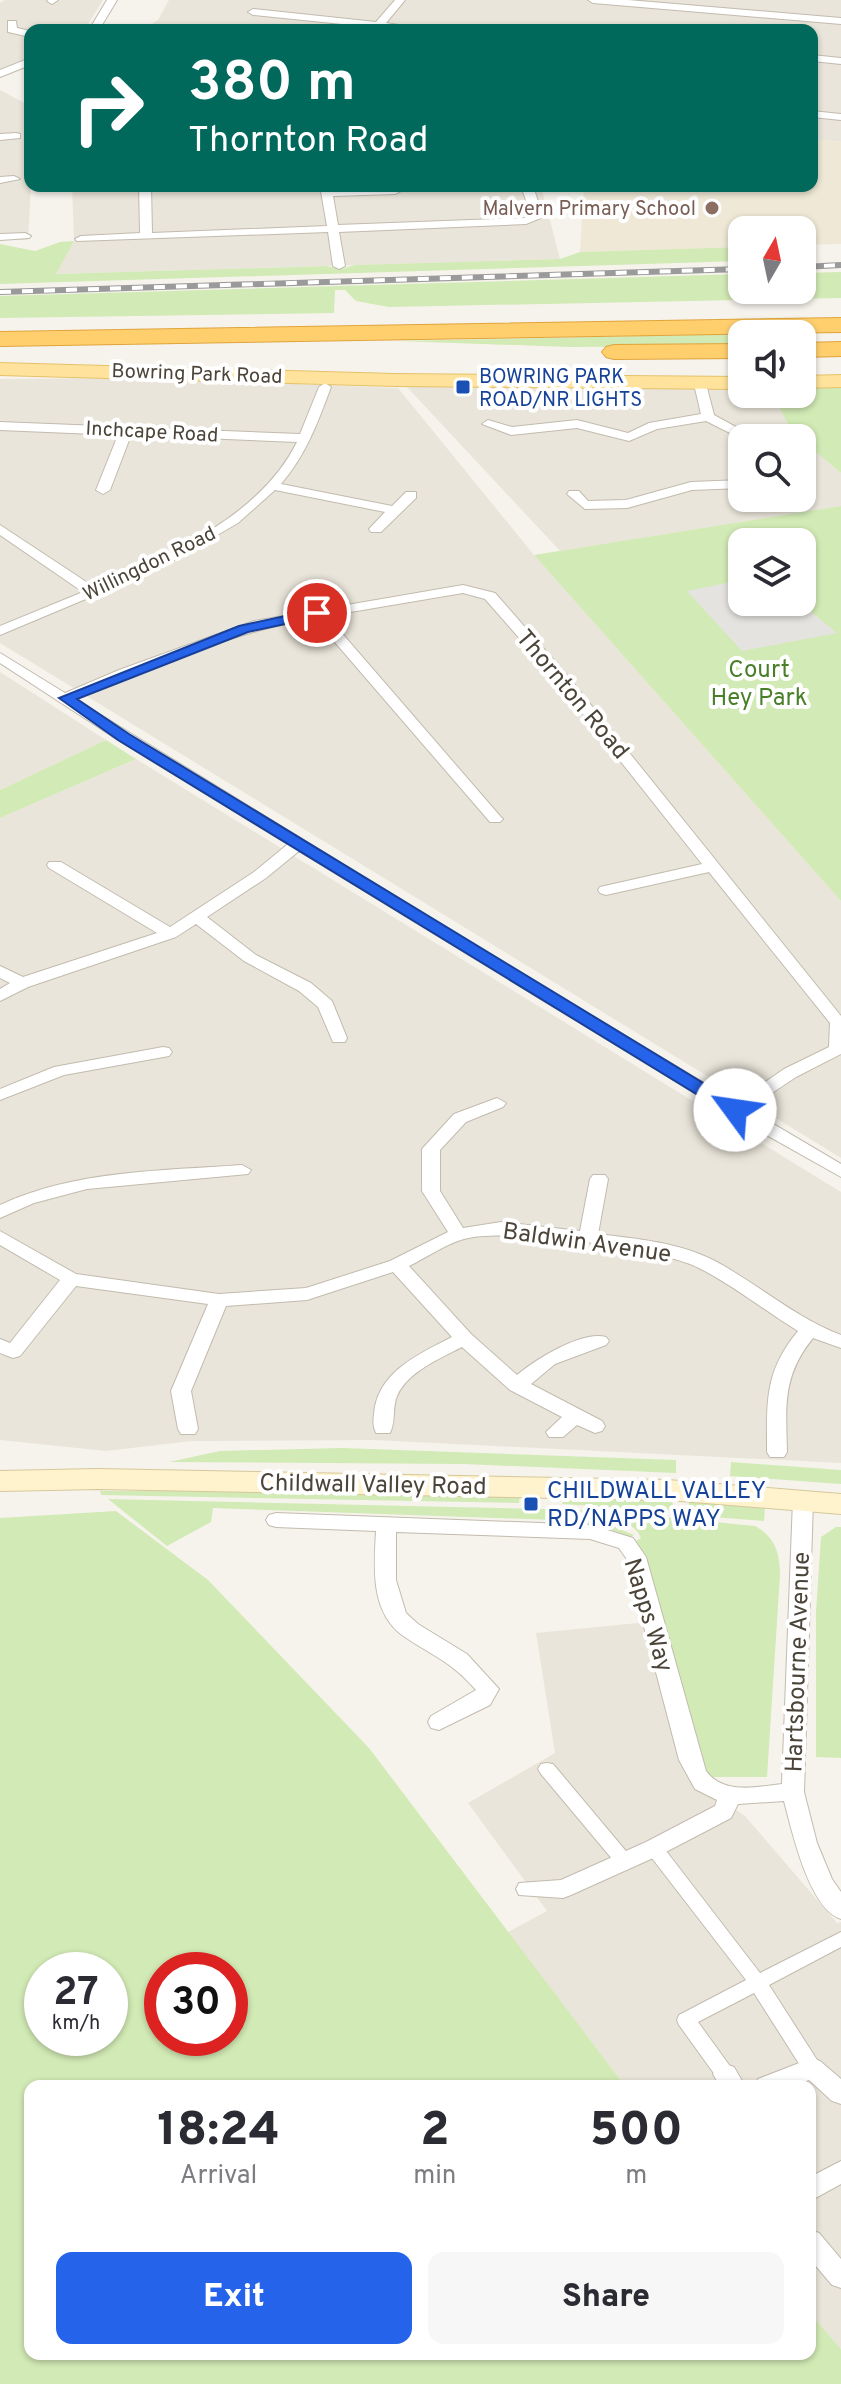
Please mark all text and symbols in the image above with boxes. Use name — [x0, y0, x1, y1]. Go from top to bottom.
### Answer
text: 380 m — [188, 50, 356, 120]
icon: right — [56, 56, 160, 160]
text: Thornton Road — [188, 119, 428, 165]
place label: Malvern Primary School — [483, 197, 696, 223]
marker: Malvern Primary School — [703, 199, 721, 217]
north arrow — [728, 216, 816, 304]
map controls — [728, 216, 816, 616]
button: sound — [728, 320, 816, 408]
street label: Bowring Park Road — [111, 359, 283, 391]
place label: BOWRING PARK ROAD/NR LIGHTS — [479, 365, 642, 414]
marker: BOWRING PARK ROAD/NR LIGHTS — [454, 378, 472, 396]
street label: Inchcape Road — [85, 417, 219, 449]
button: search — [728, 424, 816, 512]
street label: Willingdon Road — [79, 521, 221, 608]
button: layers — [728, 528, 816, 616]
pin — [283, 579, 351, 647]
icon: arrive — [295, 591, 339, 635]
street label: Thornton Road — [508, 624, 634, 766]
park label: Court Hey Park — [710, 656, 808, 714]
position arrow — [693, 1068, 777, 1152]
street label: Baldwin Avenue — [500, 1217, 673, 1271]
street label: Childwall Valley Road — [259, 1469, 487, 1503]
place label: CHILDWALL VALLEY RD/NAPPS WAY — [547, 1477, 766, 1535]
marker: CHILDWALL VALLEY RD/NAPPS WAY — [522, 1495, 540, 1513]
street label: Hartsbourne Avenue — [780, 1551, 818, 1773]
street label: Napps Way — [616, 1555, 679, 1676]
speed limit sign: 30 — [144, 1952, 248, 2056]
text: 27 — [53, 1969, 99, 2019]
text: km/h — [52, 2011, 100, 2037]
text: 18:24 — [157, 2102, 280, 2162]
text: 2 — [420, 2102, 450, 2162]
text: 500 — [590, 2102, 683, 2162]
text: Arrival — [180, 2160, 257, 2193]
text: min — [413, 2160, 456, 2193]
text: m — [625, 2160, 647, 2193]
button: Exit — [56, 2252, 412, 2344]
button: Share — [428, 2252, 784, 2344]

